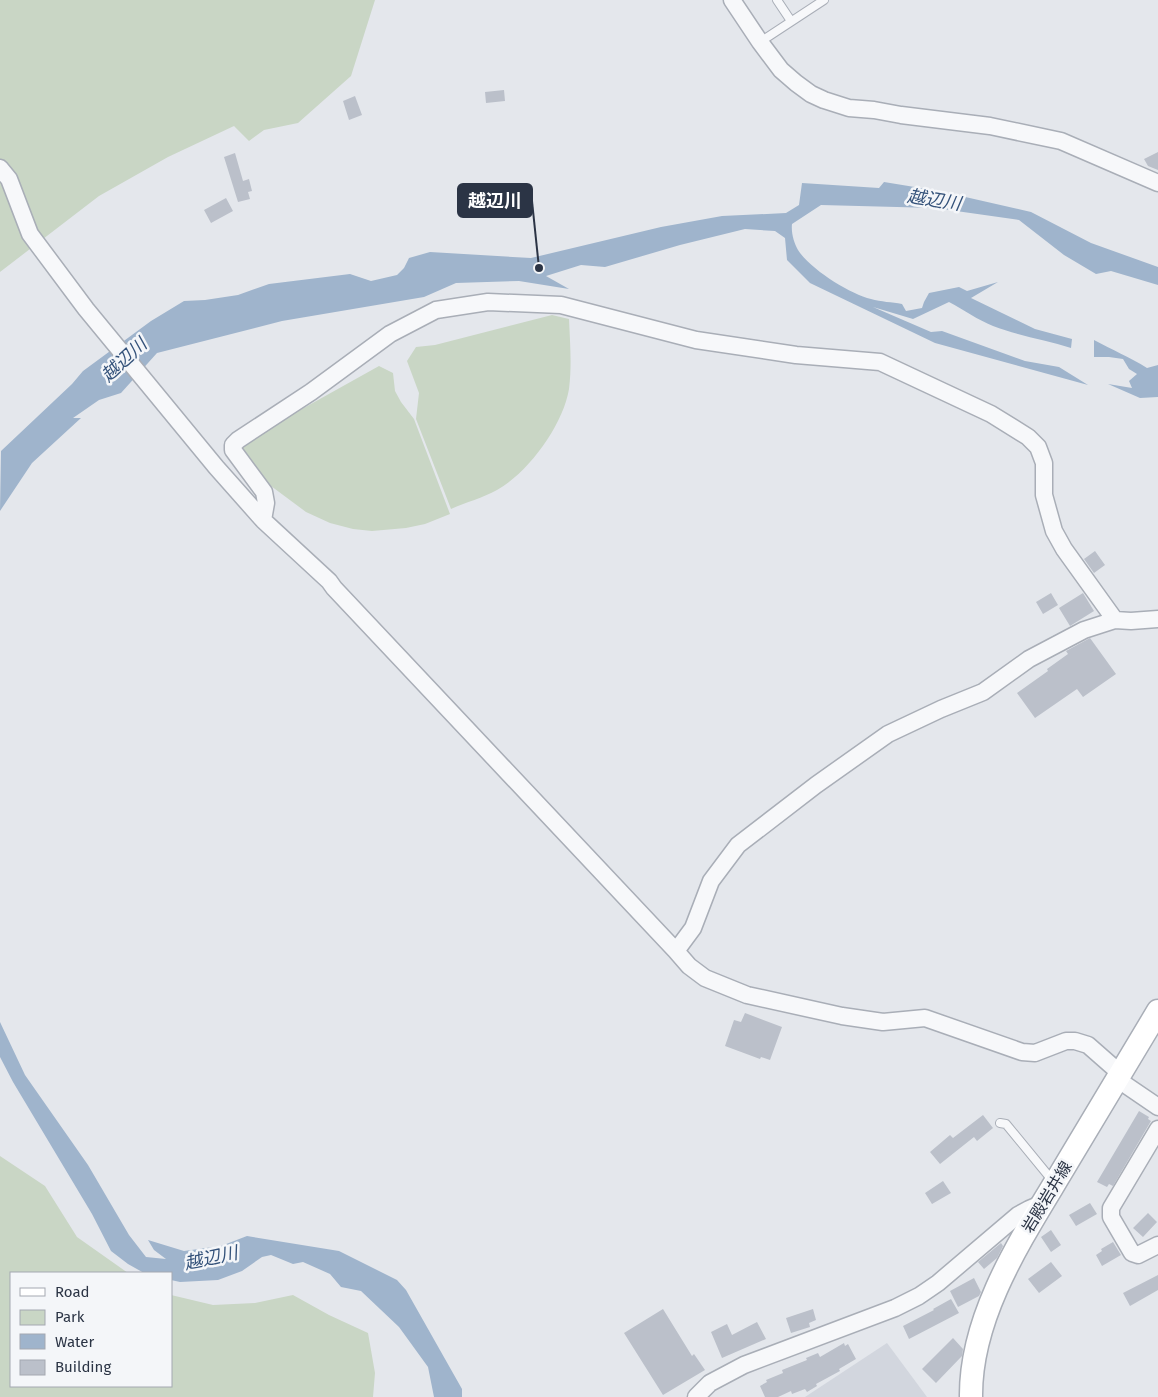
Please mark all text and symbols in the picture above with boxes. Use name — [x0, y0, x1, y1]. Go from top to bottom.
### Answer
callout: 越辺川 — [458, 184, 532, 217]
water label: 越辺川 — [906, 185, 964, 215]
text: 越辺川 — [468, 190, 522, 212]
water label: 越辺川 — [97, 332, 153, 386]
street label: 岩殿岩井線 — [1018, 1158, 1076, 1236]
water label: 越辺川 — [182, 1241, 242, 1274]
legend — [10, 1272, 172, 1387]
text: Road — [55, 1283, 90, 1301]
text: Park — [55, 1308, 85, 1326]
text: Water — [55, 1333, 94, 1351]
text: Building — [55, 1358, 111, 1376]

